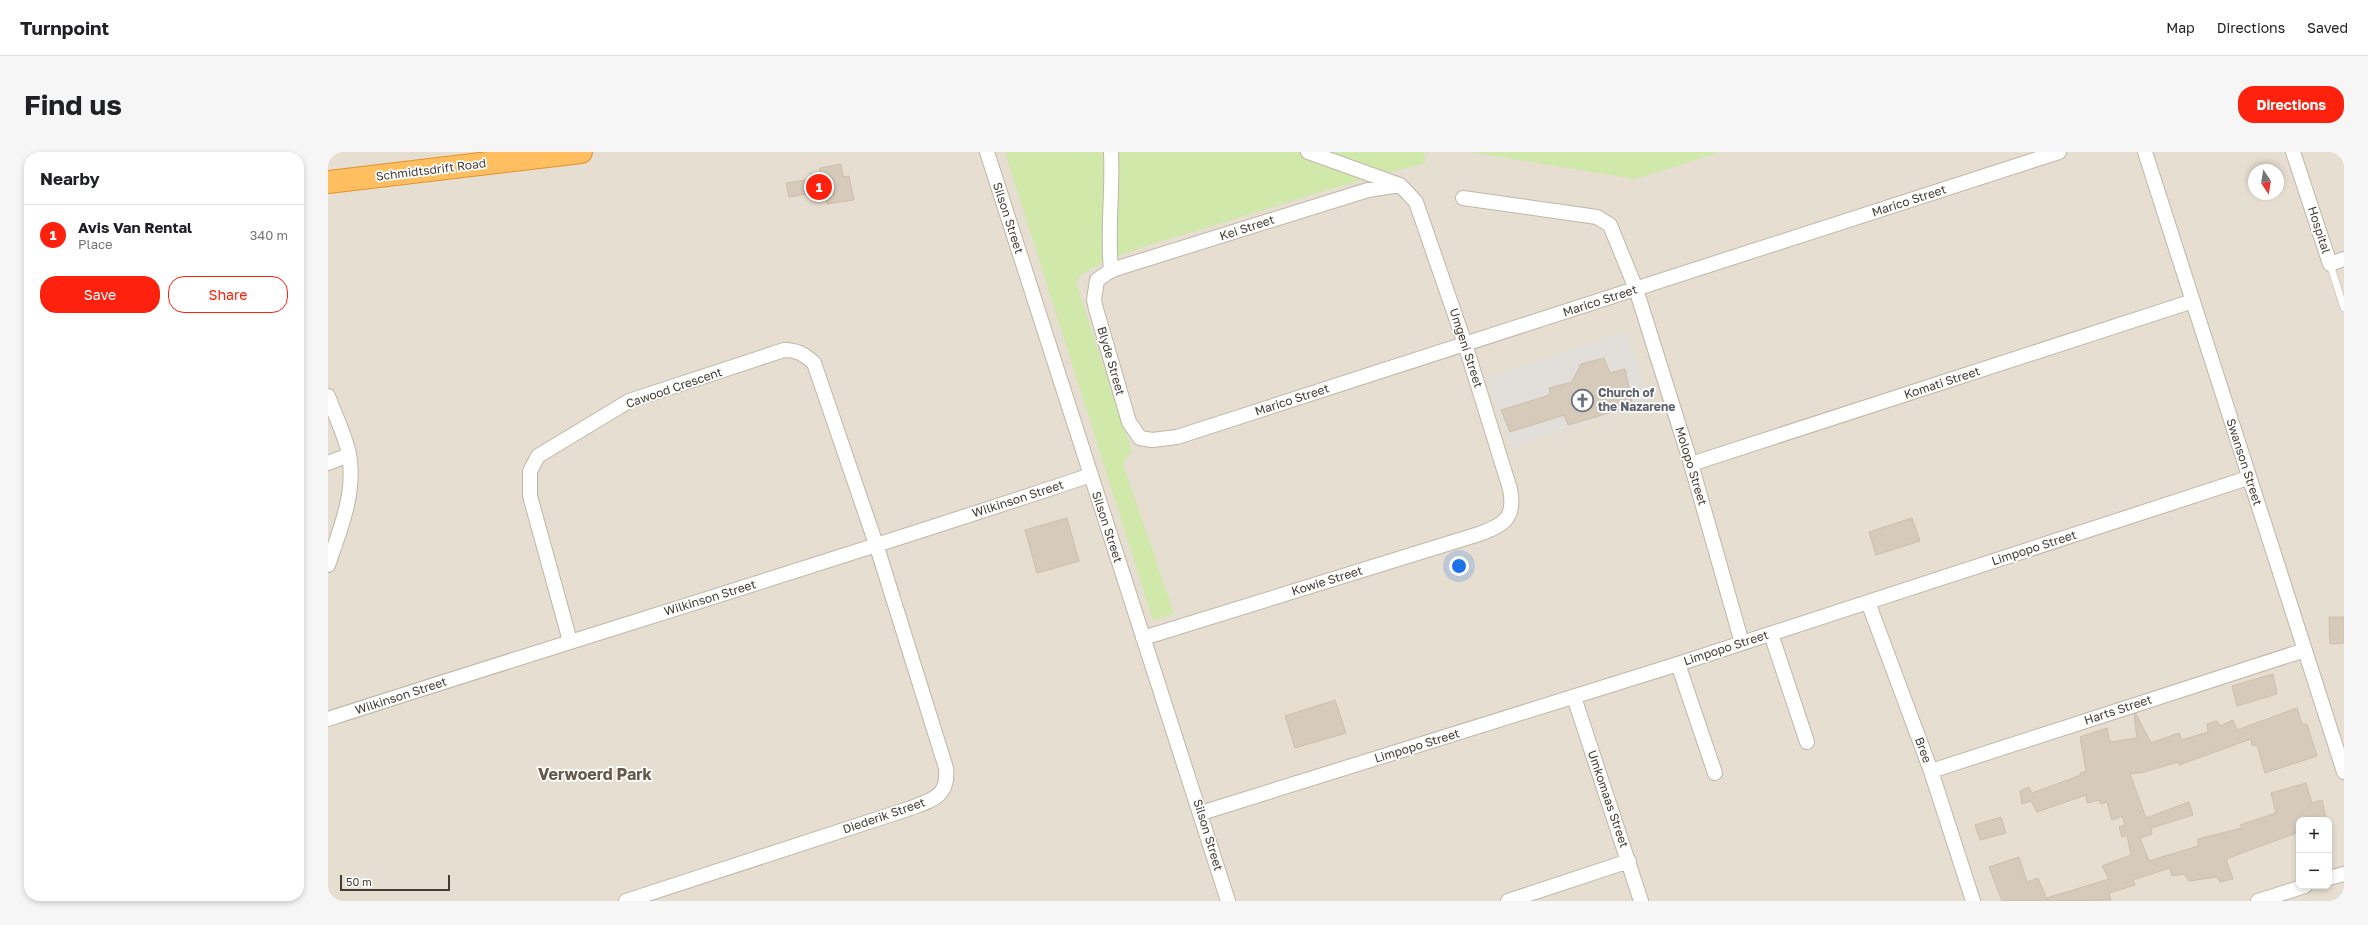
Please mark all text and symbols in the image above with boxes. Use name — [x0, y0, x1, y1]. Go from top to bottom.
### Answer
text: Turnpoint — [20, 16, 109, 39]
text: Map — [2166, 19, 2195, 36]
text: Directions — [2217, 19, 2285, 36]
text: Saved — [2307, 19, 2348, 36]
button: Directions — [2238, 86, 2344, 123]
text: Find us — [24, 88, 122, 121]
street label: Schmidtsdrift Road — [375, 155, 487, 184]
north arrow — [2248, 164, 2284, 200]
text: Nearby — [40, 168, 100, 189]
pin: 1 — [806, 172, 832, 202]
street label: Silson Street — [990, 180, 1027, 256]
street label: Marico Street — [1870, 181, 1948, 220]
street label: Hospital — [2305, 204, 2334, 255]
street label: Kei Street — [1218, 212, 1276, 243]
text: Avis Van Rental — [78, 218, 192, 236]
text: 1 — [50, 227, 56, 243]
text: 340 m — [250, 227, 288, 243]
text: Place — [78, 236, 113, 252]
button: Save — [40, 276, 160, 313]
button: Share — [168, 276, 288, 313]
street label: Marico Street — [1561, 281, 1639, 320]
street label: Umgeni Street — [1447, 306, 1486, 390]
street label: Blyde Street — [1094, 325, 1129, 397]
street label: Komati Street — [1902, 363, 1982, 402]
street label: Cawood Crescent — [624, 364, 724, 411]
street label: Marico Street — [1253, 380, 1331, 419]
place label: Church of the Nazarene — [1598, 385, 1675, 414]
church icon: Church of the Nazarene — [1570, 387, 1596, 413]
street label: Swanson Street — [2223, 416, 2266, 507]
street label: Molopo Street — [1672, 425, 1711, 507]
street label: Wilkinson Street — [970, 477, 1066, 520]
street label: Silson Street — [1089, 489, 1126, 565]
street label: Limpopo Street — [1990, 527, 2078, 568]
your location — [1449, 556, 1469, 576]
street label: Kowie Street — [1289, 563, 1364, 598]
street label: Wilkinson Street — [662, 576, 758, 619]
street label: Limpopo Street — [1682, 627, 1770, 668]
street label: Wilkinson Street — [353, 674, 449, 717]
street label: Harts Street — [2082, 691, 2154, 728]
street label: Limpopo Street — [1372, 725, 1461, 766]
street label: Bree — [1912, 735, 1935, 765]
street label: Umkomaas Street — [1585, 748, 1632, 850]
district label: Verwoerd Park — [538, 764, 653, 784]
street label: Diederik Street — [841, 794, 927, 837]
street label: Silson Street — [1190, 797, 1227, 873]
map controls — [2296, 817, 2332, 889]
button: + — [2296, 817, 2332, 853]
button: − — [2296, 853, 2332, 889]
scale bar — [340, 873, 450, 892]
text: 50 m — [346, 875, 372, 888]

